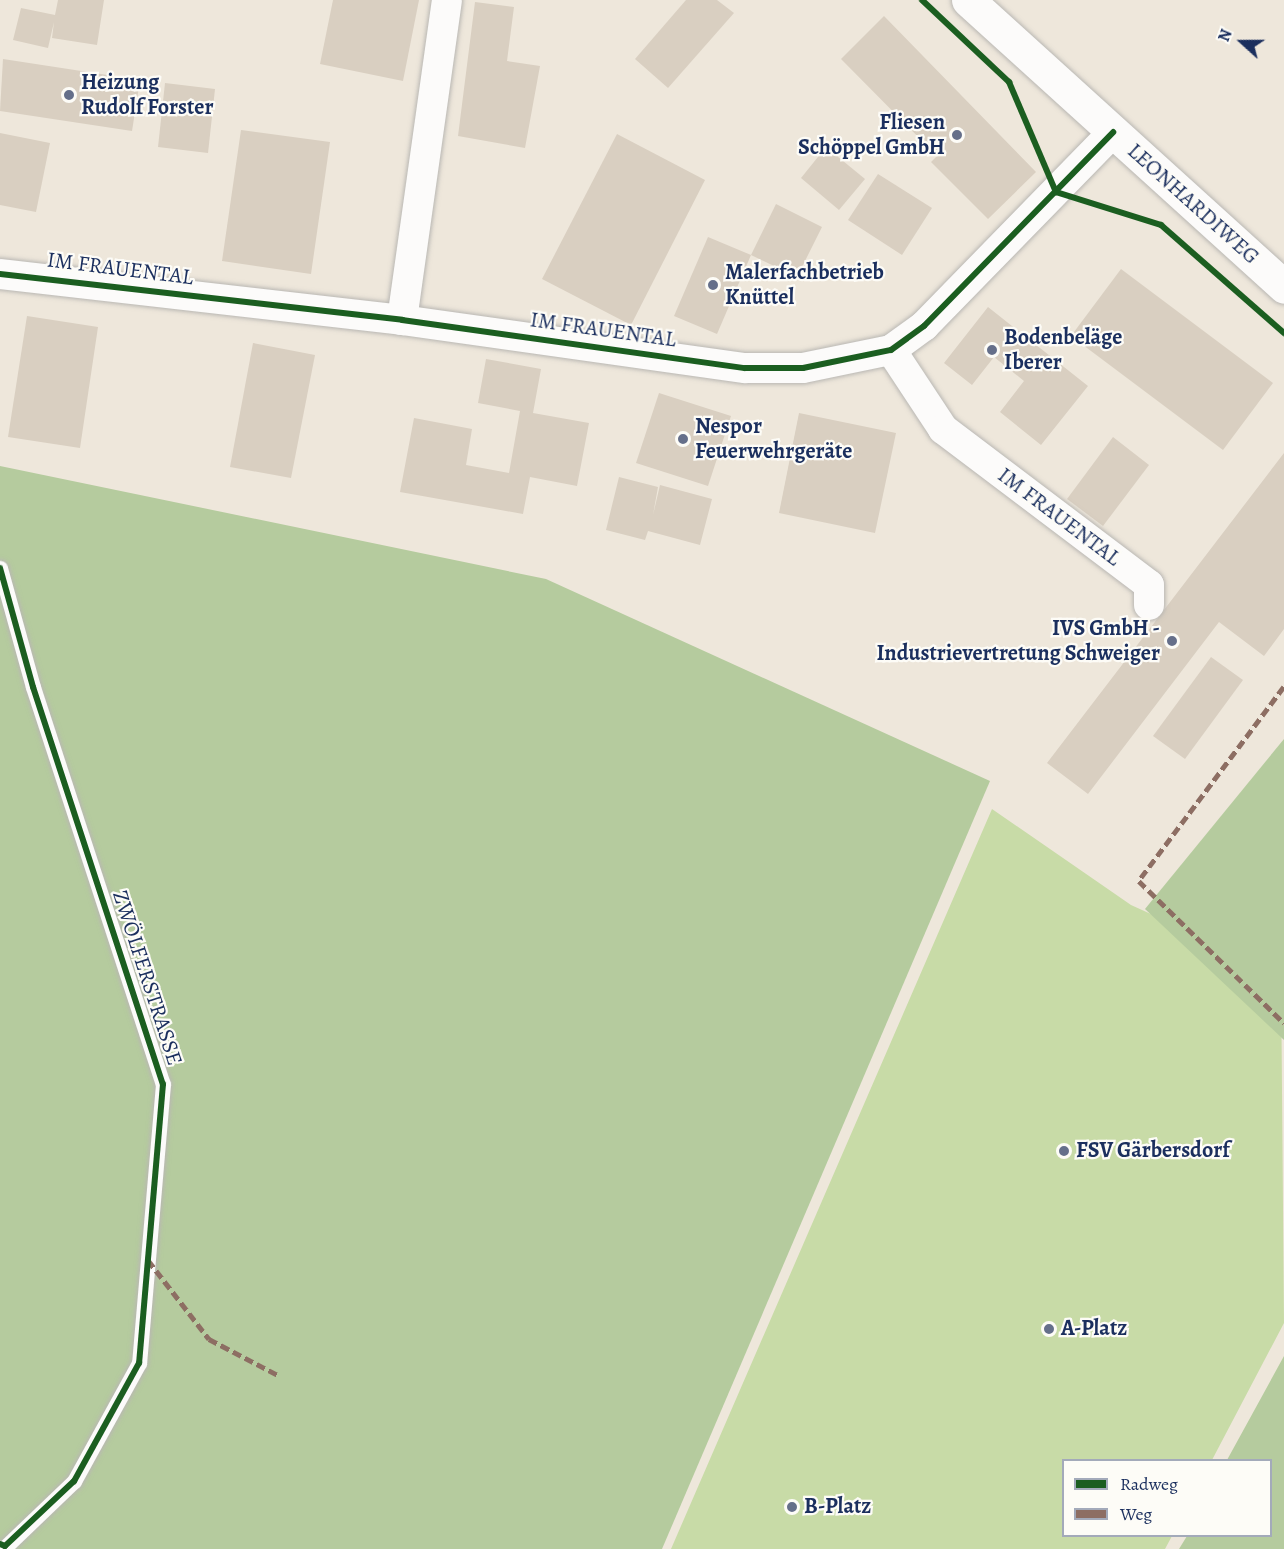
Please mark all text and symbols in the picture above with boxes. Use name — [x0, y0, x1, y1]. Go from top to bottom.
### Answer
north arrow — [1212, 12, 1272, 72]
text: N — [1213, 26, 1238, 45]
place label: Heizung Rudolf Forster — [81, 69, 214, 120]
marker: Heizung Rudolf Forster — [62, 88, 76, 102]
place label: Fliesen Schöppel GmbH — [798, 109, 945, 160]
marker: Fliesen Schöppel GmbH — [950, 128, 964, 142]
street label: LEONHARDIWEG — [1122, 138, 1264, 270]
street label: IM FRAUENTAL — [45, 247, 195, 291]
place label: Malerfachbetrieb Knüttel — [725, 259, 884, 310]
marker: Malerfachbetrieb Knüttel — [706, 278, 720, 292]
street label: IM FRAUENTAL — [528, 307, 678, 353]
place label: Bodenbeläge Iberer — [1004, 324, 1122, 376]
marker: Bodenbeläge Iberer — [985, 343, 999, 357]
place label: Nespor Feuerwehrgeräte — [695, 413, 852, 464]
marker: Nespor Feuerwehrgeräte — [676, 432, 690, 446]
street label: IM FRAUENTAL — [992, 462, 1126, 572]
place label: IVS GmbH - Industrievertretung Schweiger — [876, 615, 1160, 666]
marker: IVS GmbH - Industrievertretung Schweiger — [1165, 634, 1179, 648]
street label: ZWÖLFERSTRASSE — [106, 887, 188, 1069]
place label: FSV Gärbersdorf — [1076, 1138, 1230, 1164]
marker: FSV Gärbersdorf — [1057, 1144, 1071, 1158]
place label: A-Platz — [1061, 1316, 1127, 1342]
marker: A-Platz — [1042, 1322, 1056, 1336]
legend — [1062, 1459, 1272, 1537]
text: Radweg — [1120, 1472, 1178, 1496]
place label: B-Platz — [804, 1494, 871, 1520]
marker: B-Platz — [785, 1500, 799, 1514]
text: Weg — [1120, 1502, 1152, 1526]

